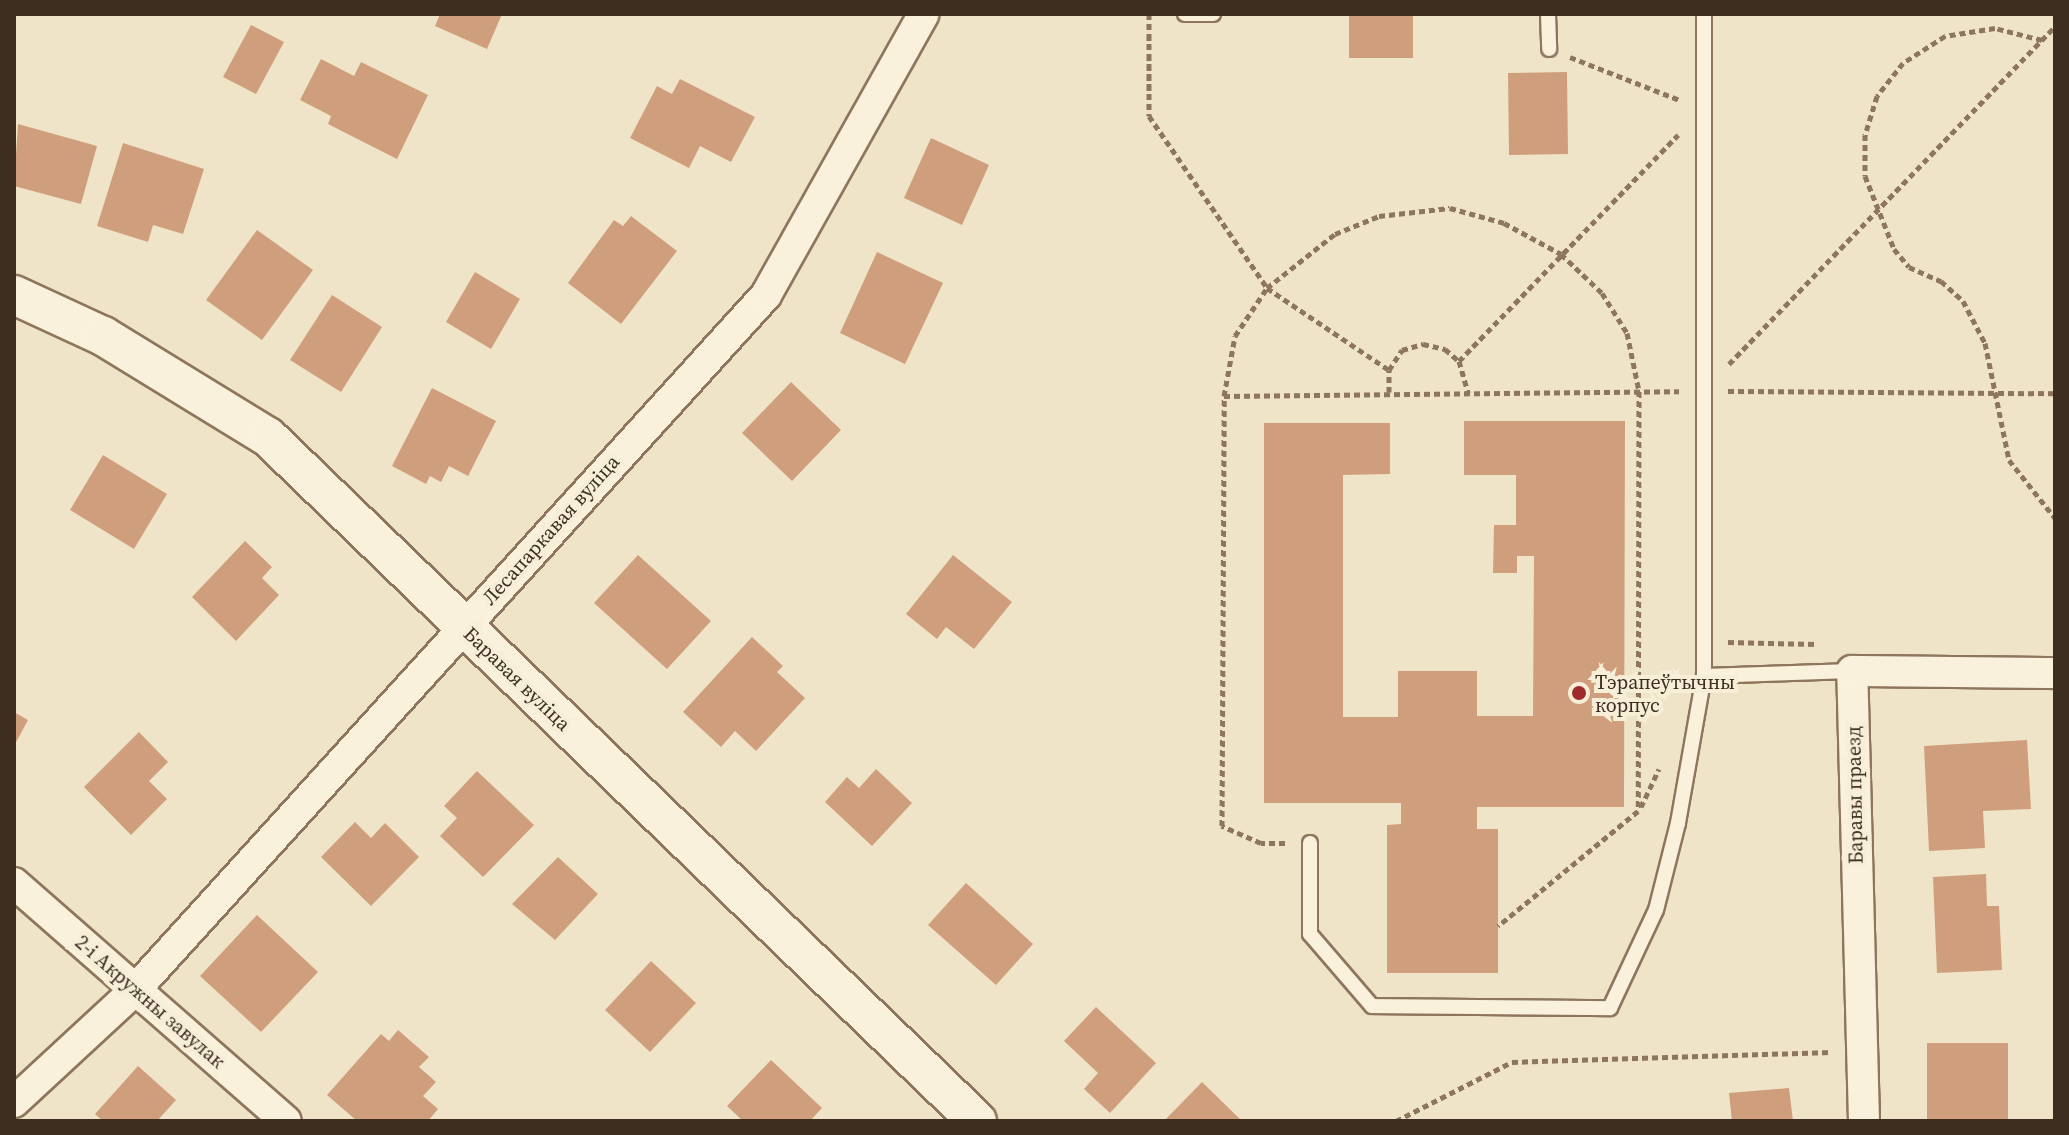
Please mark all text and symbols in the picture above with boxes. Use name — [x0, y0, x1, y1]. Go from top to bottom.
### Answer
street label: Лесапаркавая вуліца — [477, 450, 625, 610]
street label: Баравая вуліца — [459, 622, 575, 736]
place label: Тэрапеўтычны корпус — [1595, 670, 1735, 717]
marker: Тэрапеўтычны корпус — [1570, 684, 1588, 702]
street label: Баравы праезд — [1842, 726, 1868, 864]
street label: 2-і Акружны завулак — [70, 930, 230, 1074]

